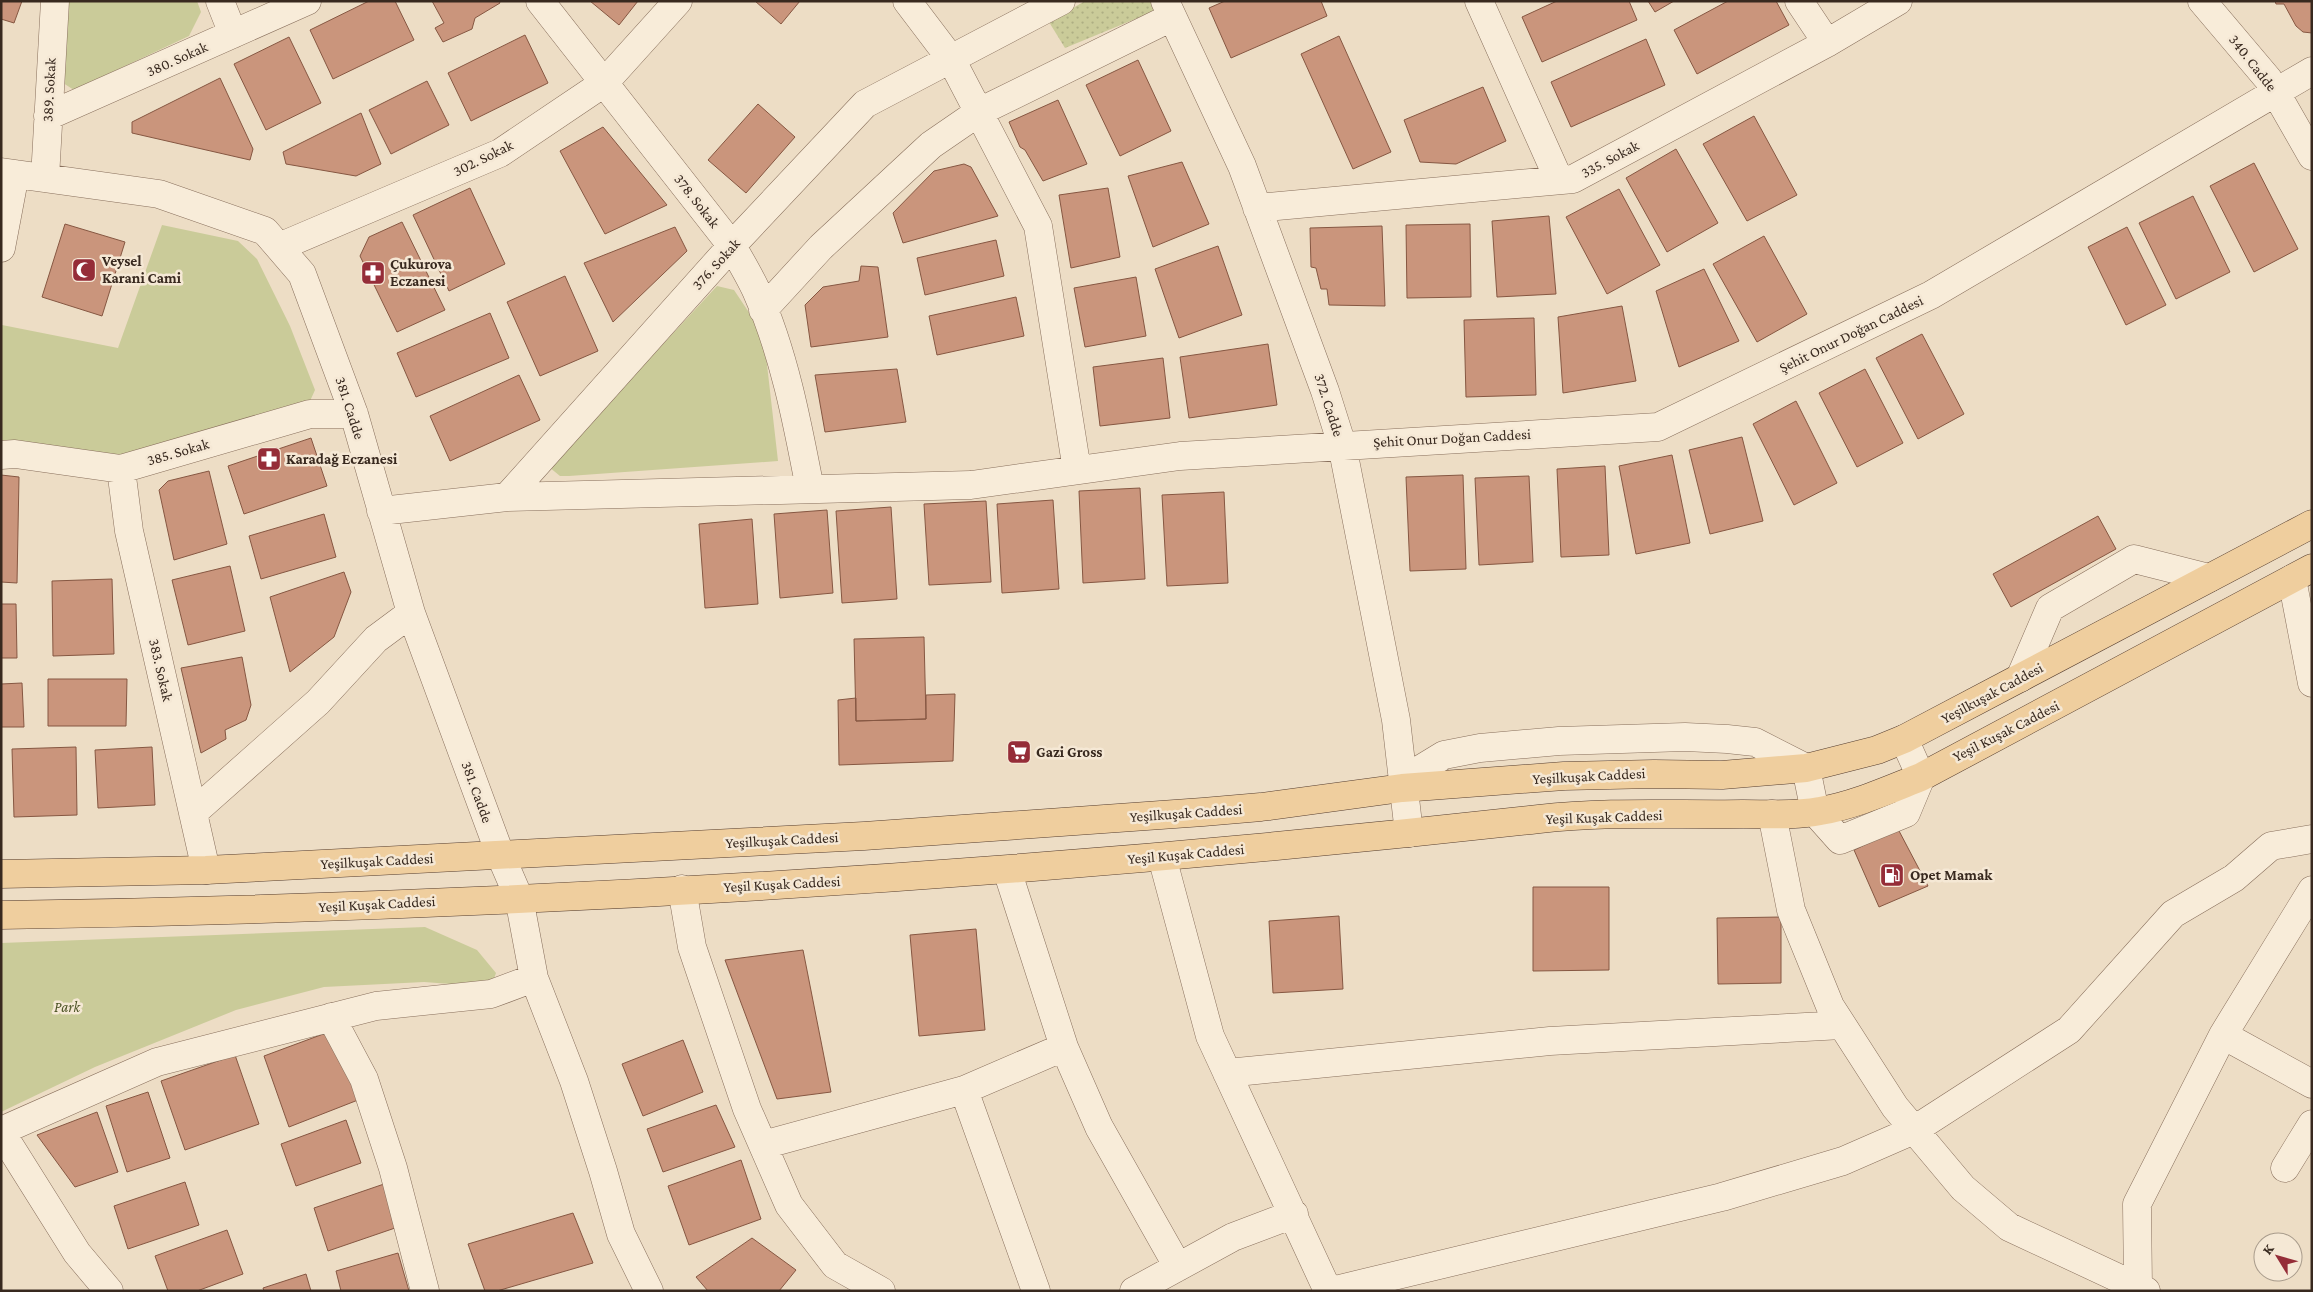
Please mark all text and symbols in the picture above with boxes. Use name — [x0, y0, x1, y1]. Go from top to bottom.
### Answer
street label: 340. Cadde — [2226, 32, 2280, 95]
street label: 380. Sokak — [144, 38, 211, 80]
street label: 389. Sokak — [39, 57, 59, 122]
street label: 302. Sokak — [451, 136, 516, 179]
street label: 335. Sokak — [1578, 137, 1642, 181]
street label: 378. Sokak — [671, 171, 723, 232]
street label: 376. Sokak — [689, 235, 744, 293]
place label: Veysel Karani Cami — [101, 253, 182, 286]
place label: Çukurova Eczanesi — [390, 256, 453, 289]
mosque icon: Veysel Karani Cami — [71, 257, 97, 283]
pharmacy icon: Çukurova Eczanesi — [360, 260, 386, 286]
street label: Şehit Onur Doğan Caddesi — [1777, 292, 1926, 377]
street label: 372. Cadde — [1311, 371, 1347, 439]
street label: 381. Cadde — [332, 375, 368, 442]
street label: Şehit Onur Doğan Caddesi — [1373, 426, 1531, 451]
street label: 385. Sokak — [145, 435, 212, 468]
pharmacy icon: Karadağ Eczanesi — [256, 446, 282, 472]
place label: Karadağ Eczanesi — [286, 451, 398, 467]
street label: 383. Sokak — [146, 637, 176, 704]
street label: Yeşilkuşak Caddesi — [1938, 659, 2046, 727]
street label: Yeşil Kuşak Caddesi — [1950, 697, 2062, 766]
supermarket icon: Gazi Gross — [1006, 739, 1032, 765]
place label: Gazi Gross — [1036, 744, 1102, 760]
street label: 381. Cadde — [458, 759, 496, 825]
street label: Yeşilkuşak Caddesi — [1532, 765, 1646, 788]
street label: Yeşilkuşak Caddesi — [1129, 801, 1243, 826]
street label: Yeşil Kuşak Caddesi — [1545, 807, 1663, 828]
street label: Yeşilkuşak Caddesi — [725, 829, 839, 852]
street label: Yeşil Kuşak Caddesi — [1127, 841, 1245, 868]
street label: Yeşilkuşak Caddesi — [320, 850, 434, 873]
fuel station icon: Opet Mamak — [1879, 862, 1905, 888]
place label: Opet Mamak — [1910, 867, 1993, 883]
street label: Yeşil Kuşak Caddesi — [723, 873, 841, 896]
street label: Yeşil Kuşak Caddesi — [318, 893, 436, 916]
park label: Park — [54, 999, 81, 1015]
north arrow — [2253, 1232, 2303, 1282]
text: K — [2259, 1240, 2277, 1258]

